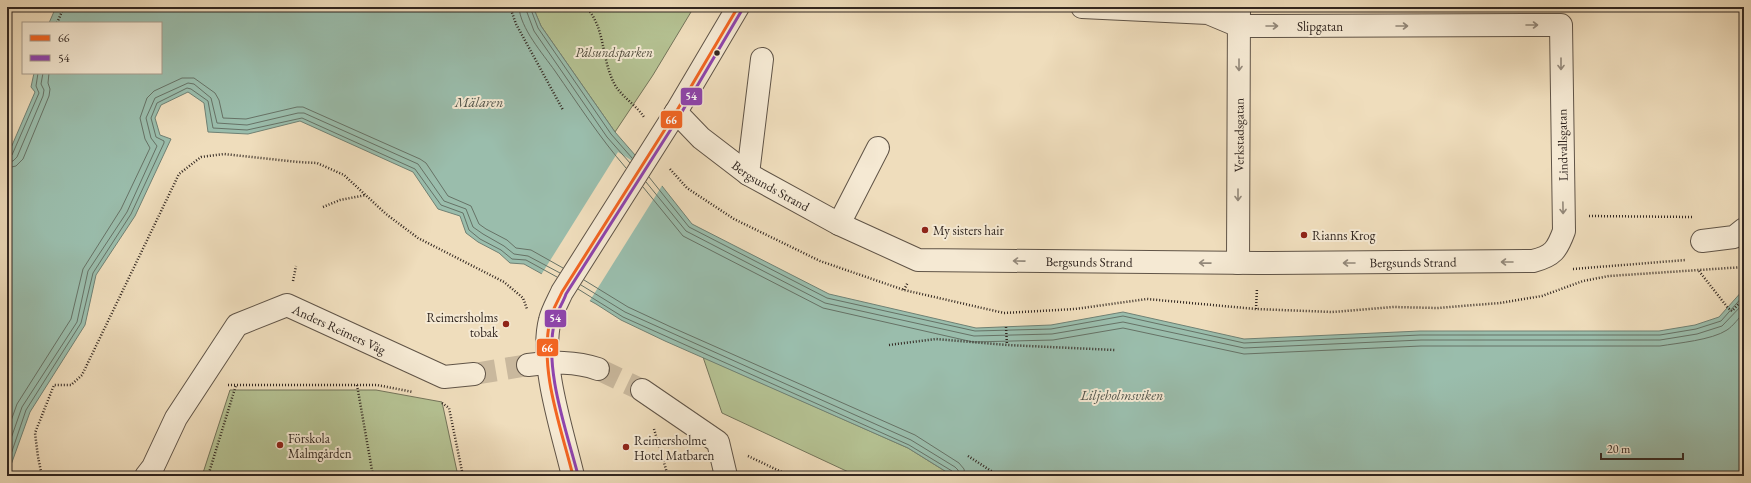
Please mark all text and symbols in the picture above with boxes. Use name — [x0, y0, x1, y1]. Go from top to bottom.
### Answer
street label: Slipgatan — [1297, 18, 1343, 35]
one-way arrow — [1525, 21, 1538, 29]
legend — [22, 22, 162, 74]
one-way arrow — [1265, 22, 1278, 30]
one-way arrow — [1395, 22, 1408, 29]
text: 66 — [58, 30, 70, 46]
park label: Pålsundsparken — [575, 44, 653, 61]
unlabelled marker — [712, 48, 722, 58]
text: 54 — [58, 50, 70, 66]
one-way arrow — [1557, 57, 1565, 70]
one-way arrow — [1235, 58, 1243, 71]
line badge: 54 — [680, 87, 703, 106]
text: 54 — [685, 89, 697, 103]
water label: Mälaren — [454, 93, 503, 111]
street label: Verkstadsgatan — [1230, 98, 1248, 172]
street label: Lindvallsgatan — [1553, 109, 1572, 181]
line badge: 66 — [660, 110, 683, 129]
text: 66 — [665, 113, 677, 127]
street label: Bergsunds Strand — [728, 157, 813, 215]
one-way arrow — [1235, 188, 1242, 201]
one-way arrow — [1559, 201, 1567, 214]
place label: My sisters hair — [933, 222, 1004, 239]
marker: My sisters hair — [920, 225, 930, 235]
place label: Rianns Krog — [1312, 227, 1376, 244]
marker: Rianns Krog — [1299, 230, 1309, 240]
street label: Bergsunds Strand — [1045, 253, 1133, 271]
street label: Bergsunds Strand — [1369, 254, 1457, 271]
one-way arrow — [1013, 257, 1026, 265]
one-way arrow — [1501, 258, 1514, 266]
one-way arrow — [1199, 259, 1212, 267]
one-way arrow — [1343, 259, 1356, 267]
street label: Anders Reimers Väg — [289, 300, 389, 358]
place label: Reimersholms tobak — [426, 309, 499, 341]
line badge: 54 — [544, 309, 567, 328]
text: 54 — [549, 311, 561, 325]
marker: Reimersholms tobak — [501, 319, 511, 329]
line badge: 66 — [536, 338, 559, 357]
text: 66 — [541, 341, 553, 355]
water label: Liljeholmsviken — [1080, 386, 1163, 404]
place label: Förskola Malmgården — [288, 430, 352, 462]
place label: Reimersholme Hotel Matbaren — [634, 432, 715, 464]
scale bar — [1601, 435, 1683, 461]
marker: Förskola Malmgården — [275, 440, 285, 450]
text: 20 m — [1607, 441, 1631, 457]
marker: Reimersholme Hotel Matbaren — [621, 442, 631, 452]

